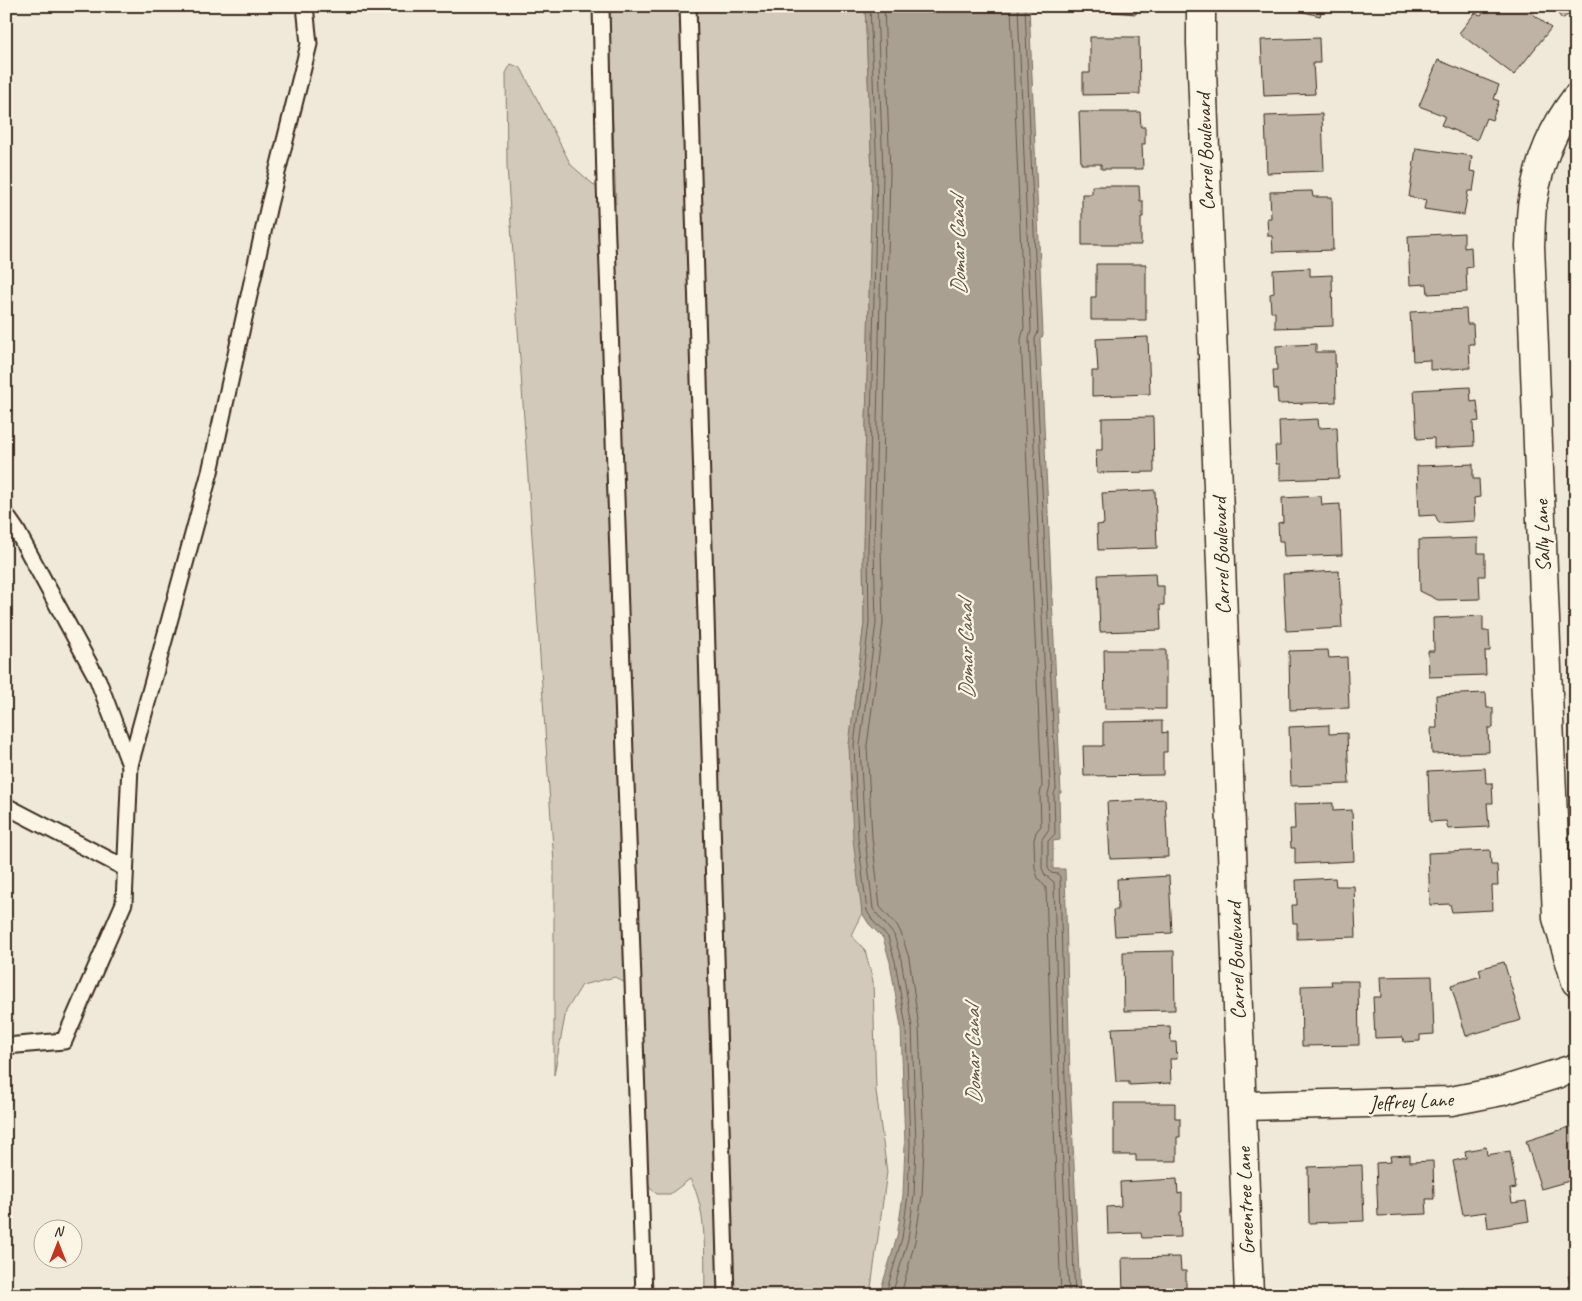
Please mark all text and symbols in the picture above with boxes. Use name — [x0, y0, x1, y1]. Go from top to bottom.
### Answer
street label: Carrel Boulevard — [1190, 89, 1220, 211]
water label: Domar Canal — [943, 190, 973, 295]
street label: Carrel Boulevard — [1206, 493, 1236, 615]
street label: Sally Lane — [1528, 498, 1556, 573]
water label: Domar Canal — [951, 594, 981, 699]
street label: Carrel Boulevard — [1221, 898, 1251, 1020]
water label: Domar Canal — [958, 999, 988, 1104]
street label: Jeffrey Lane — [1367, 1086, 1456, 1116]
street label: Greentree Lane — [1230, 1146, 1260, 1255]
north arrow — [32, 1218, 82, 1268]
text: N — [54, 1223, 65, 1240]

